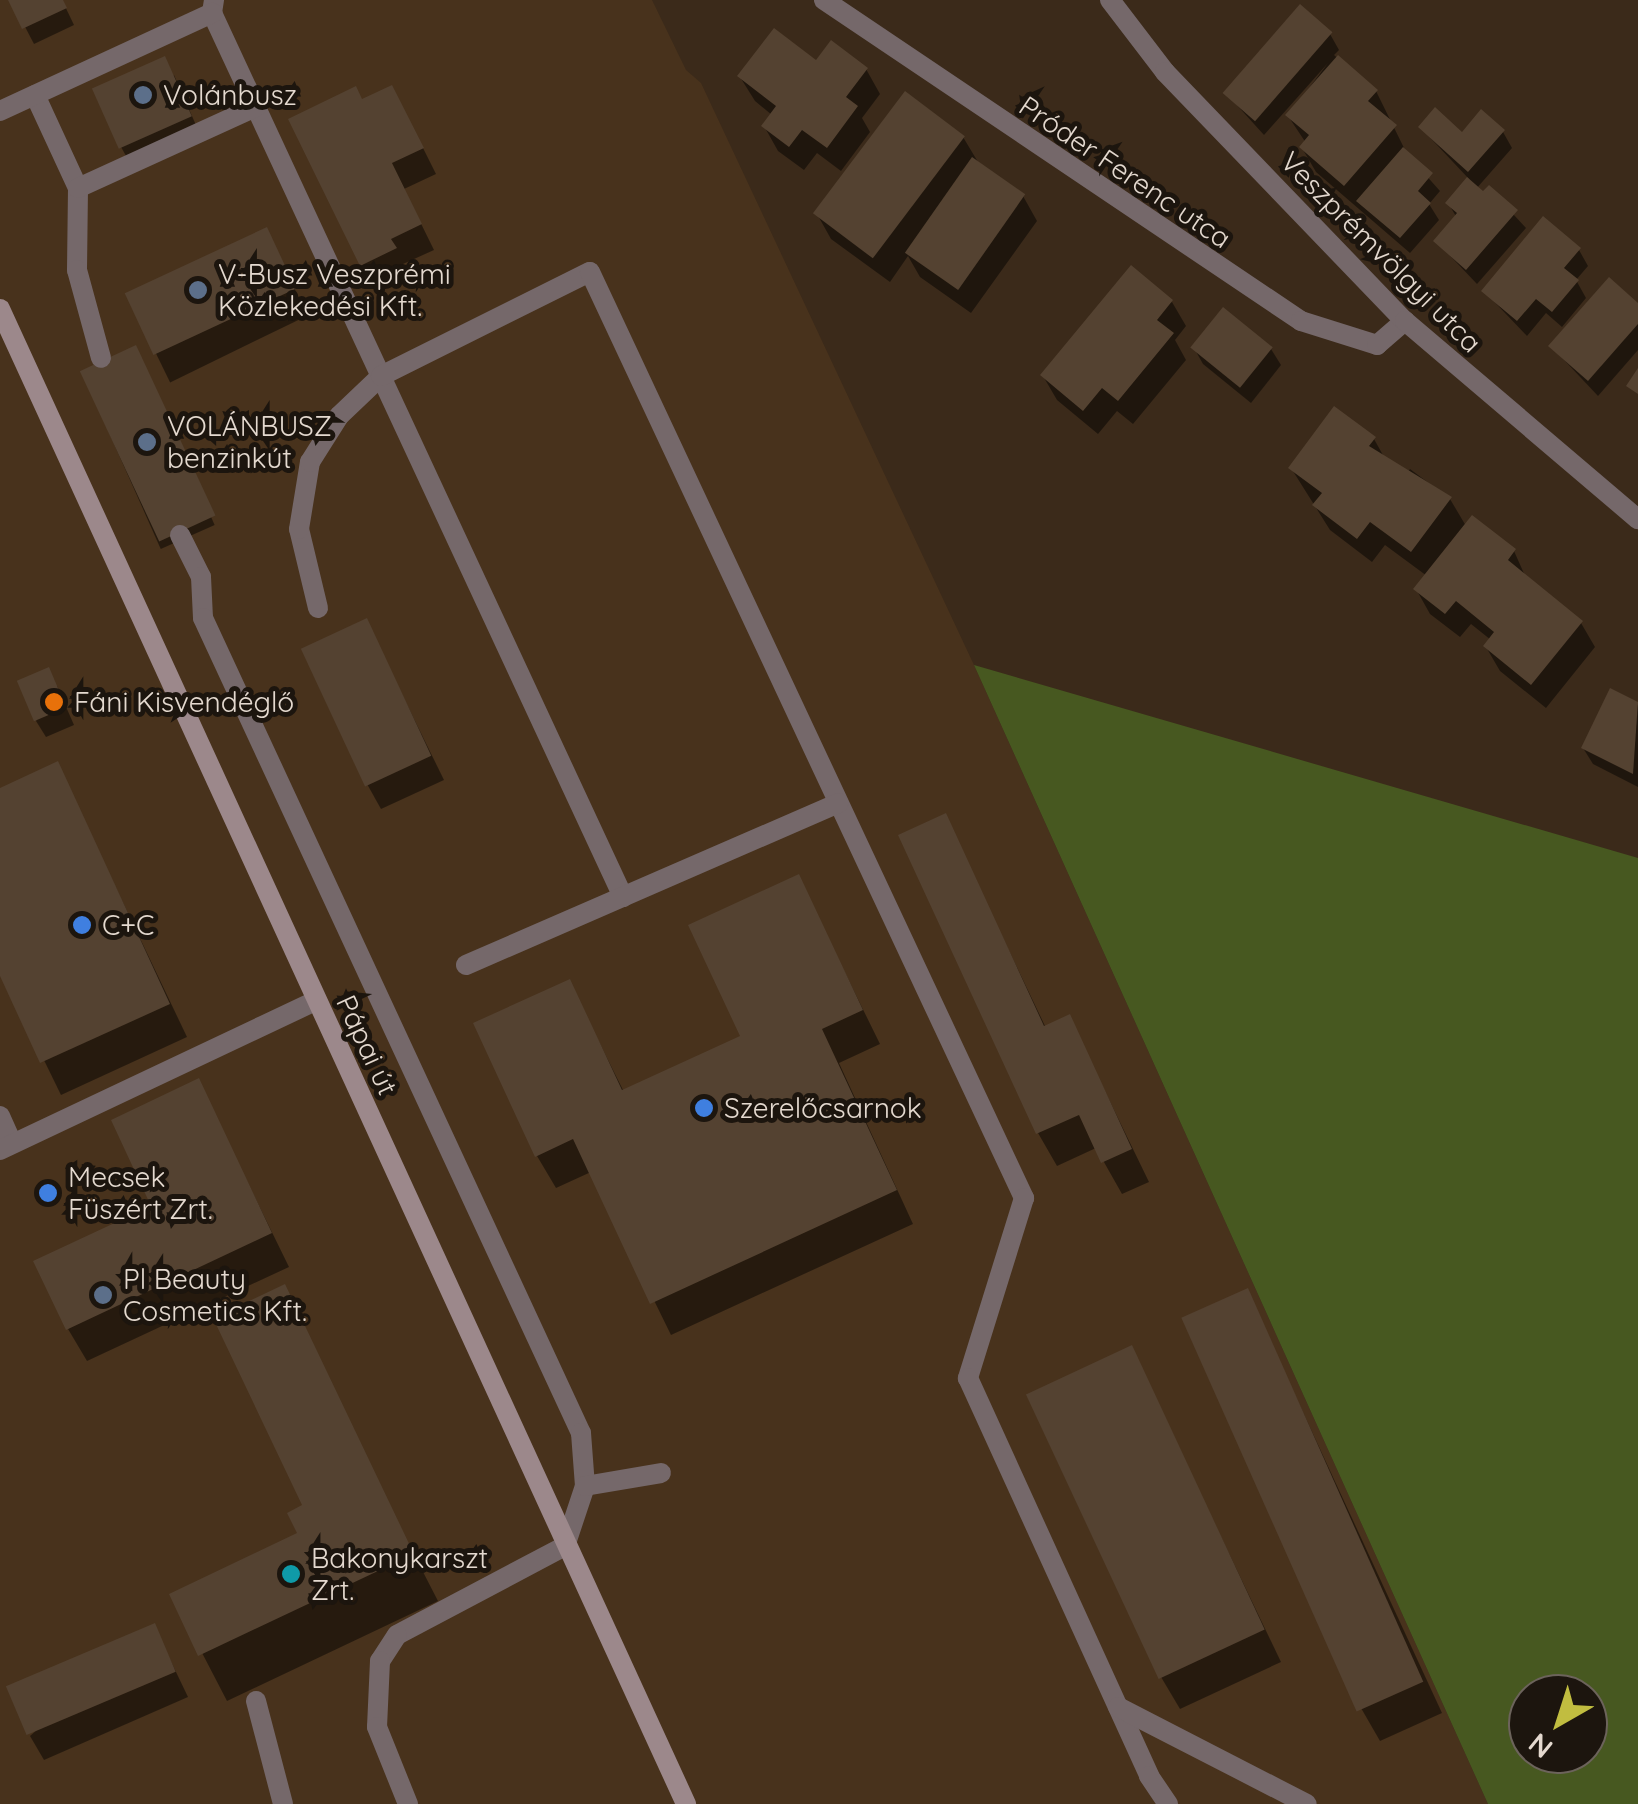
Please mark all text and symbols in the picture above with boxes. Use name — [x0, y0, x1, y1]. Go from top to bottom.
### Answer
place label: Volánbusz — [163, 78, 297, 112]
marker: Volánbusz — [132, 84, 154, 106]
street label: Próder Ferenc utca — [1013, 89, 1237, 255]
street label: Veszprémvölgyi utca — [1274, 145, 1488, 359]
place label: V-Busz Veszprémi Közlekedési Kft. — [218, 257, 451, 323]
marker: V-Busz Veszprémi Közlekedési Kft. — [187, 279, 209, 301]
place label: VOLÁNBUSZ benzinkút — [167, 409, 332, 475]
marker: VOLÁNBUSZ benzinkút — [136, 431, 158, 453]
place label: Fáni Kisvendéglő — [74, 685, 294, 719]
marker: Fáni Kisvendéglő — [43, 691, 65, 713]
place label: C+C — [102, 908, 154, 942]
marker: C+C — [71, 914, 93, 936]
street label: Pápai út — [329, 990, 405, 1100]
place label: Szerelőcsarnok — [724, 1091, 922, 1125]
marker: Szerelőcsarnok — [693, 1097, 715, 1119]
place label: Mecsek Füszért Zrt. — [68, 1160, 213, 1226]
marker: Mecsek Füszért Zrt. — [37, 1182, 59, 1204]
place label: Pl Beauty Cosmetics Kft. — [123, 1262, 307, 1328]
marker: Pl Beauty Cosmetics Kft. — [92, 1284, 114, 1306]
place label: Bakonykarszt Zrt. — [311, 1541, 488, 1607]
marker: Bakonykarszt Zrt. — [280, 1563, 302, 1585]
north arrow — [1508, 1674, 1608, 1774]
text: N — [1521, 1726, 1559, 1766]

